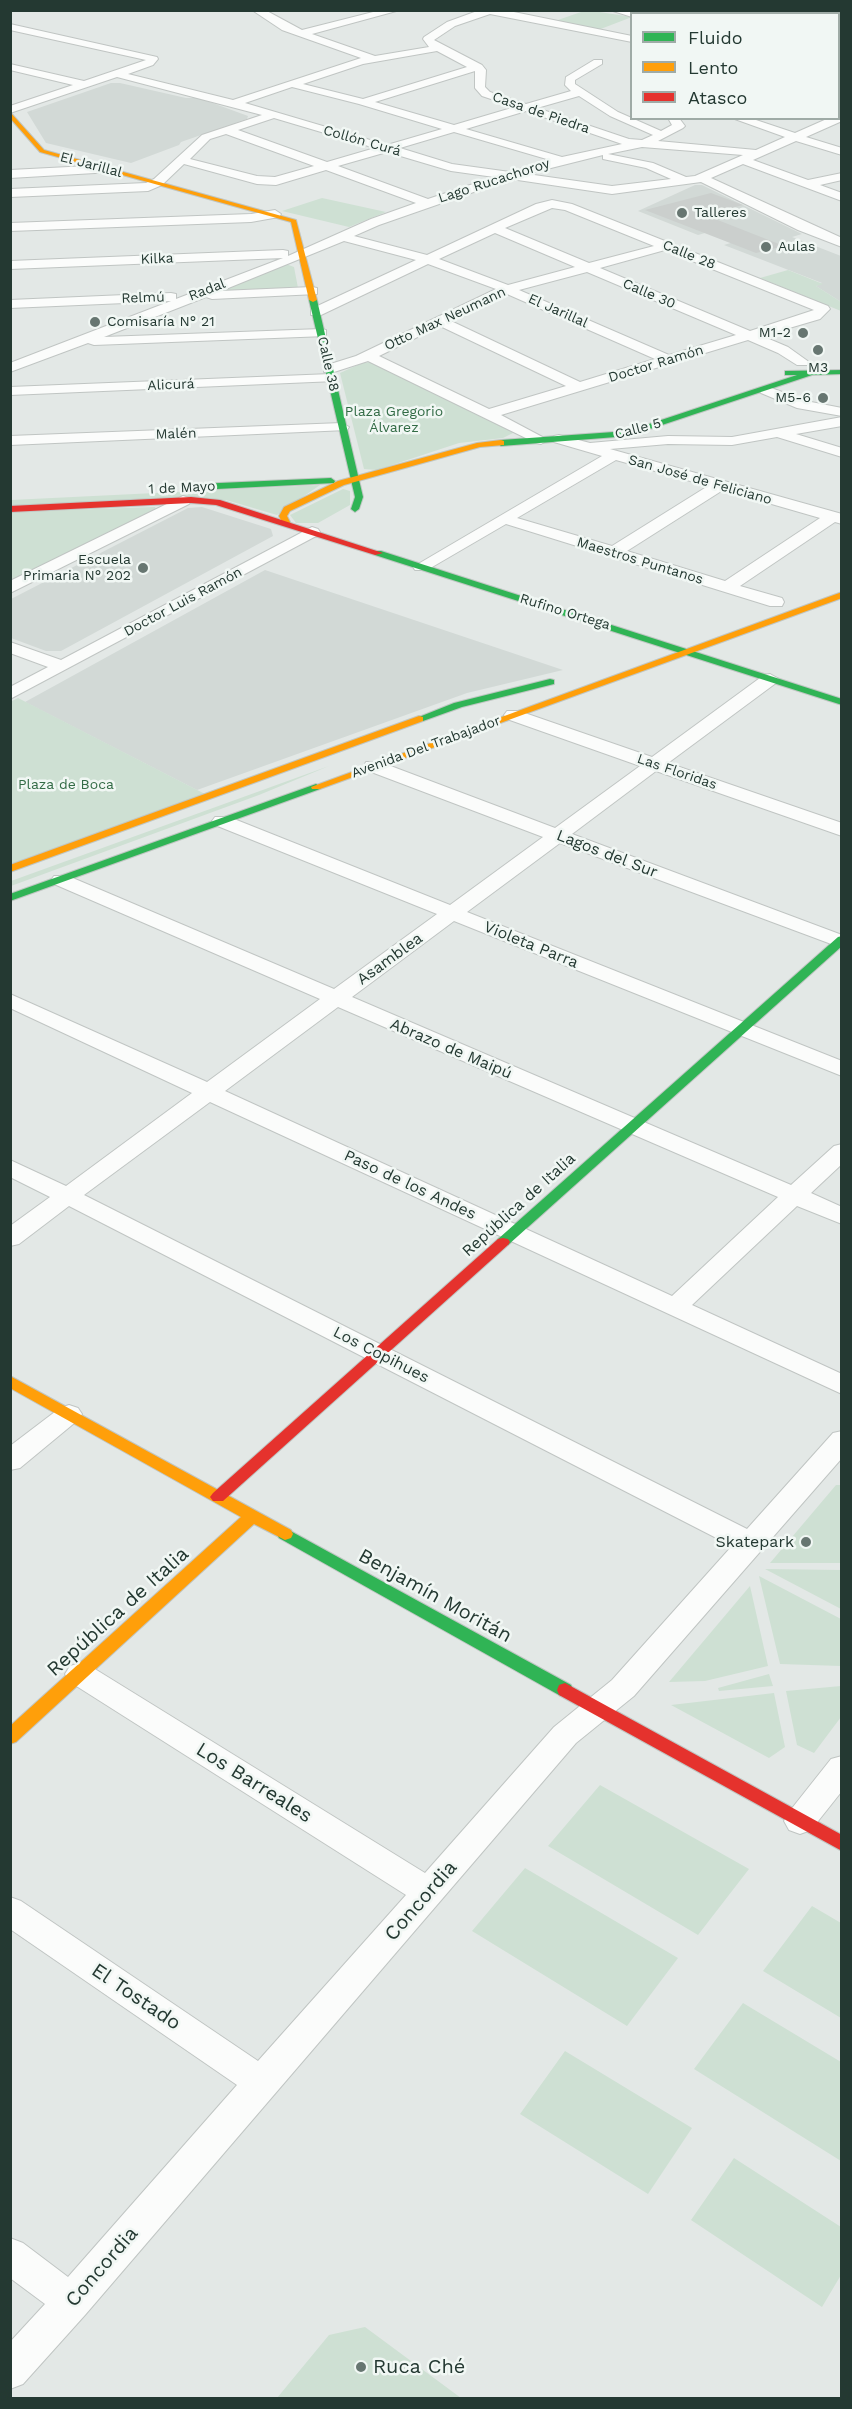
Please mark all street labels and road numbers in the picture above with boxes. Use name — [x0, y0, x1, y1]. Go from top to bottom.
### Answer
street label: Casa de Piedra — [490, 88, 592, 138]
street label: Collón Curá — [321, 122, 403, 160]
street label: El Jarillal — [58, 149, 124, 181]
street label: Lago Rucachoroy — [436, 155, 552, 207]
street label: Calle 28 — [660, 237, 718, 273]
street label: Kilka — [140, 250, 174, 268]
street label: Radal — [186, 275, 228, 305]
street label: Calle 30 — [620, 275, 678, 313]
street label: Otto Max Neumann — [382, 283, 508, 355]
street label: Relmú — [121, 289, 165, 307]
street label: El Jarillal — [525, 290, 591, 332]
street label: Calle 38 — [314, 335, 342, 393]
street label: Doctor Ramón — [606, 342, 706, 386]
street label: Alicurá — [147, 376, 195, 394]
street label: Calle 5 — [613, 415, 663, 443]
street label: Malén — [155, 425, 197, 443]
street label: San José de Feliciano — [626, 451, 774, 509]
street label: 1 de Mayo — [148, 478, 216, 498]
street label: Maestros Puntanos — [575, 534, 705, 588]
street label: Doctor Luis Ramón — [121, 564, 245, 640]
street label: Rufino Ortega — [518, 590, 612, 634]
street label: Avenida Del Trabajador — [349, 712, 503, 782]
street label: Las Floridas — [635, 751, 719, 793]
street label: Lagos del Sur — [554, 826, 660, 882]
street label: Violeta Parra — [481, 917, 581, 973]
street label: Asamblea — [353, 929, 427, 989]
street label: Abrazo de Maipú — [387, 1015, 515, 1083]
street label: Paso de los Andes — [341, 1146, 479, 1224]
street label: República de Italia — [458, 1149, 580, 1261]
street label: Los Copihues — [330, 1323, 432, 1387]
street label: República de Italia — [42, 1542, 194, 1682]
street label: Benjamín Moritán — [354, 1544, 516, 1648]
street label: Los Barreales — [191, 1738, 317, 1828]
street label: Concordia — [380, 1856, 462, 1946]
street label: El Tostado — [87, 1958, 185, 2036]
street label: Concordia — [61, 2222, 143, 2312]

